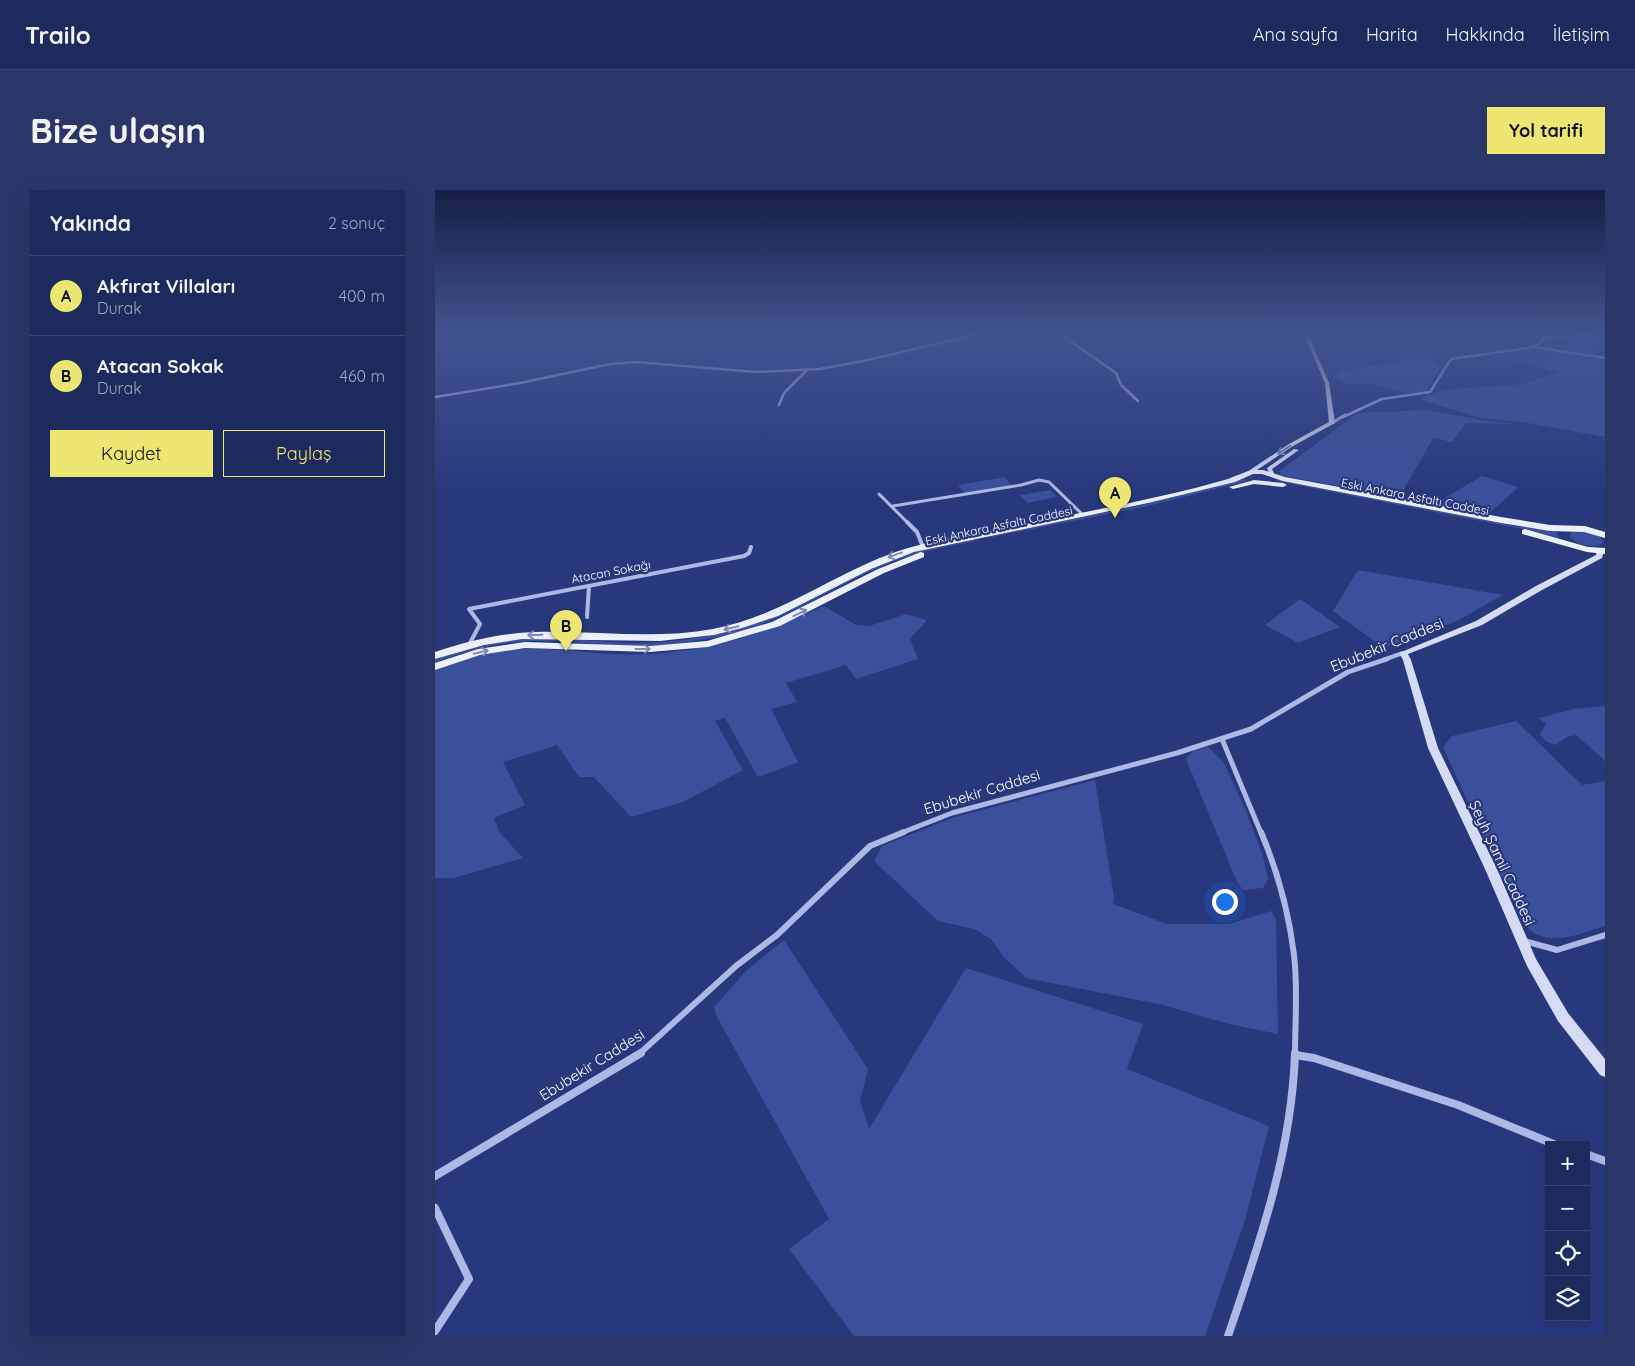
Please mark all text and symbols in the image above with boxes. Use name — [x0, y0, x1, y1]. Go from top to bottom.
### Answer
text: Trailo — [25, 20, 91, 50]
text: Ana sayfa — [1253, 23, 1338, 46]
text: Harita — [1366, 23, 1418, 46]
text: Hakkında — [1446, 23, 1525, 46]
text: İletişim — [1553, 23, 1610, 46]
button: Yol tarifi — [1487, 107, 1605, 154]
text: Bize ulaşın — [30, 108, 206, 152]
text: Yakında — [50, 210, 131, 236]
text: 2 sonuç — [328, 213, 385, 233]
text: Akfırat Villaları — [97, 274, 235, 298]
text: A — [61, 286, 71, 306]
text: 400 m — [339, 286, 385, 306]
text: Durak — [97, 298, 142, 318]
text: Atacan Sokak — [97, 354, 224, 378]
text: B — [61, 366, 71, 386]
text: 460 m — [339, 366, 385, 386]
text: Durak — [97, 378, 142, 398]
button: Kaydet — [50, 430, 213, 477]
button: Paylaş — [223, 430, 385, 477]
one-way arrow — [1278, 445, 1292, 455]
street label: Eski Ankara Asfaltı Caddesi — [1340, 475, 1490, 518]
pin: A — [1099, 477, 1131, 518]
street label: Eski Ankara Asfaltı Caddesi — [924, 503, 1074, 548]
one-way arrow — [888, 551, 904, 560]
street label: Atacan Sokağı — [570, 556, 652, 587]
one-way arrow — [792, 607, 807, 617]
pin: B — [550, 610, 582, 651]
street label: Ebubekir Caddesi — [1327, 613, 1446, 676]
one-way arrow — [724, 624, 740, 633]
one-way arrow — [527, 631, 543, 640]
one-way arrow — [634, 644, 651, 654]
one-way arrow — [473, 647, 489, 656]
street label: Ebubekir Caddesi — [921, 765, 1042, 818]
street label: Şeyh Şamil Caddesi — [1465, 797, 1540, 928]
your location — [1212, 889, 1238, 915]
street label: Ebubekir Caddesi — [536, 1025, 648, 1105]
map controls — [1545, 1141, 1590, 1321]
button: + — [1545, 1141, 1590, 1186]
button: − — [1545, 1186, 1590, 1231]
button: locate — [1545, 1231, 1590, 1276]
button: layers — [1545, 1276, 1590, 1321]

